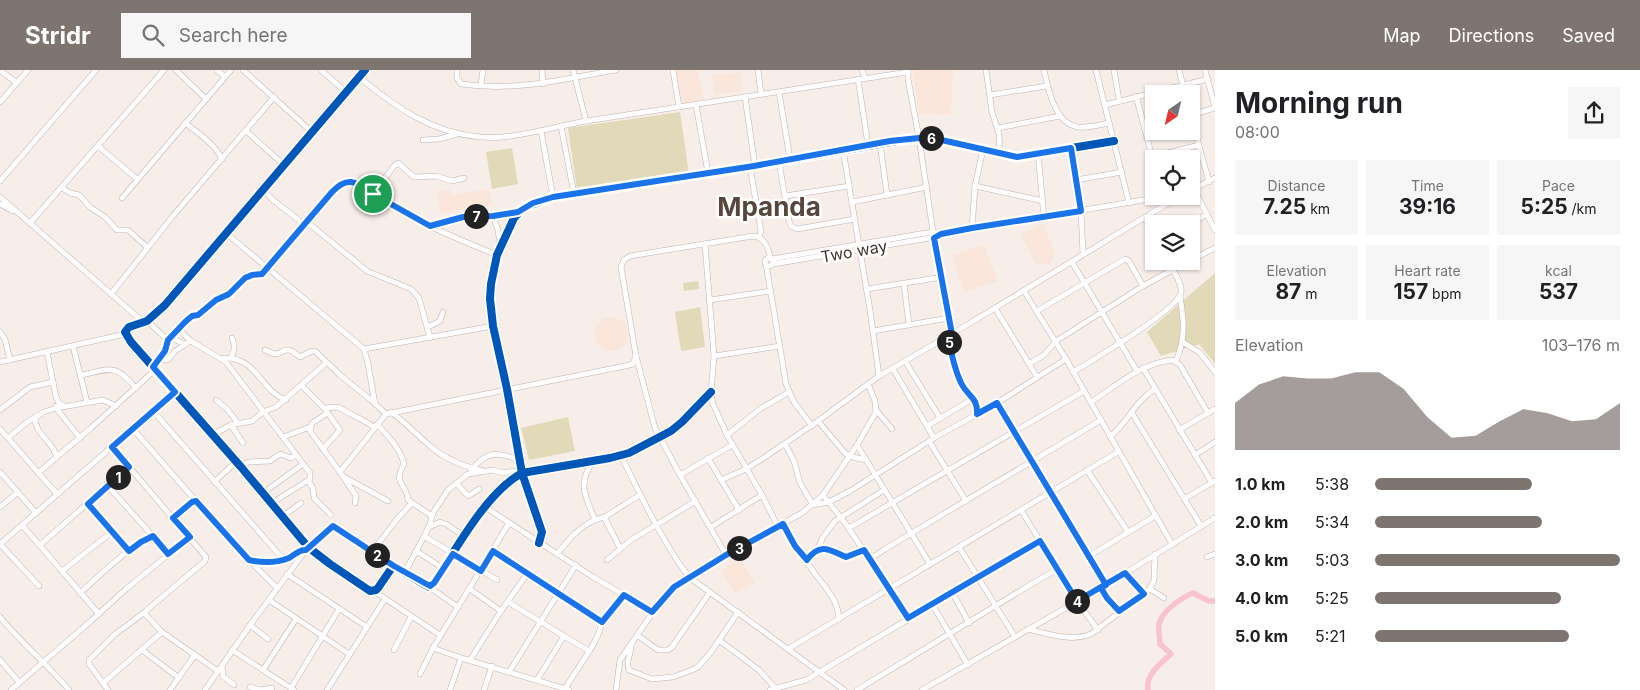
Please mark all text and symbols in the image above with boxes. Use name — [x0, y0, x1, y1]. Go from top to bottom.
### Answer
search box — [121, 13, 471, 58]
text: Stridr — [25, 21, 91, 50]
icon: search — [139, 21, 167, 49]
text: Search here — [179, 24, 287, 47]
text: Map — [1383, 25, 1421, 46]
text: Directions — [1449, 25, 1534, 46]
text: Saved — [1562, 25, 1615, 46]
north arrow — [1145, 85, 1200, 140]
map controls — [1145, 85, 1200, 270]
text: Morning run — [1235, 86, 1403, 120]
button: share — [1568, 87, 1620, 139]
text: 08:00 — [1235, 122, 1280, 142]
pin: 6 — [918, 126, 944, 150]
text: 6 — [927, 130, 936, 147]
button: locate — [1145, 150, 1200, 205]
pin — [352, 173, 394, 215]
text: Distance — [1268, 177, 1325, 194]
text: Time — [1411, 177, 1444, 194]
text: Pace — [1542, 177, 1575, 194]
icon: arrive — [359, 180, 387, 208]
district label: Mpanda — [717, 191, 821, 222]
text: 7.25 — [1263, 194, 1306, 219]
text: 39:16 — [1399, 194, 1456, 219]
text: 5:25 — [1520, 194, 1568, 219]
text: km — [1306, 200, 1330, 217]
text: /km — [1568, 200, 1597, 217]
pin: 7 — [464, 204, 488, 228]
text: 7 — [472, 208, 481, 225]
button: layers — [1145, 215, 1200, 270]
street label: Two way — [819, 235, 889, 267]
text: Elevation — [1267, 262, 1327, 279]
text: Heart rate — [1394, 262, 1461, 279]
text: kcal — [1545, 262, 1572, 279]
text: 87 — [1275, 279, 1301, 304]
text: 157 — [1393, 279, 1428, 304]
text: 537 — [1539, 279, 1578, 304]
text: m — [1301, 285, 1318, 302]
text: bpm — [1428, 285, 1462, 302]
pin: 5 — [936, 330, 962, 354]
text: 5 — [945, 334, 954, 351]
text: Elevation — [1235, 335, 1304, 355]
text: 103–176 m — [1542, 335, 1620, 355]
pin: 1 — [106, 464, 130, 490]
text: 1 — [115, 469, 122, 486]
text: 1.0 km — [1235, 474, 1285, 494]
text: 5:38 — [1315, 474, 1349, 494]
text: 2.0 km — [1235, 512, 1288, 532]
text: 5:34 — [1315, 512, 1350, 532]
pin: 3 — [726, 536, 752, 560]
text: 3 — [735, 540, 744, 557]
pin: 2 — [364, 542, 390, 568]
text: 2 — [373, 547, 382, 564]
text: 3.0 km — [1235, 550, 1288, 570]
text: 5:03 — [1315, 550, 1349, 570]
pin: 4 — [1064, 588, 1090, 614]
text: 4.0 km — [1235, 588, 1289, 608]
text: 5:25 — [1315, 588, 1349, 608]
text: 4 — [1073, 593, 1082, 610]
text: 5.0 km — [1235, 626, 1288, 646]
text: 5:21 — [1315, 626, 1346, 646]

